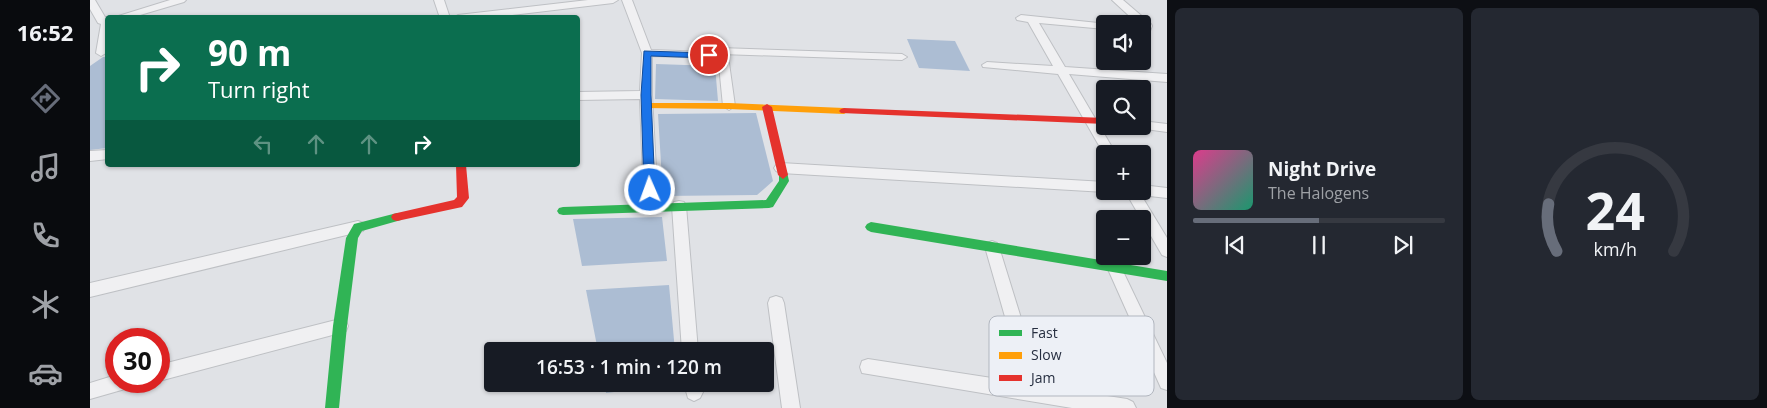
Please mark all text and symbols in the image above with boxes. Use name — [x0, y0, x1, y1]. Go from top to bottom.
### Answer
map controls — [1096, 15, 1151, 265]
button: sound — [1096, 15, 1151, 70]
text: 16:52 — [17, 17, 73, 47]
text: 90 m — [208, 29, 291, 76]
pin — [688, 34, 730, 76]
icon: right — [125, 35, 190, 100]
icon: arrive — [695, 41, 723, 69]
text: Turn right — [208, 74, 310, 104]
button: search — [1096, 80, 1151, 135]
icon: directions — [28, 81, 63, 116]
icon: left — [249, 130, 277, 158]
icon: ahead — [302, 130, 330, 158]
icon: ahead — [355, 130, 383, 158]
icon: right — [408, 130, 436, 158]
button: + — [1096, 145, 1151, 200]
icon: music — [28, 150, 63, 185]
text: Night Drive — [1268, 156, 1376, 182]
position arrow — [623, 163, 675, 215]
text: 24 — [1585, 174, 1645, 245]
text: The Halogens — [1268, 182, 1369, 204]
button: − — [1096, 210, 1151, 265]
icon: phone — [28, 218, 63, 253]
icon: previous — [1221, 231, 1249, 259]
icon: pause — [1305, 231, 1333, 259]
icon: next — [1389, 231, 1417, 259]
text: km/h — [1593, 237, 1637, 261]
icon: climate — [28, 287, 63, 322]
legend — [989, 316, 1154, 396]
text: Fast — [1031, 323, 1058, 342]
speed limit sign: 30 — [105, 328, 170, 393]
text: Slow — [1031, 345, 1062, 364]
text: 16:53 · 1 min · 120 m — [536, 354, 722, 380]
icon: car — [28, 356, 63, 391]
text: Jam — [1029, 368, 1056, 387]

